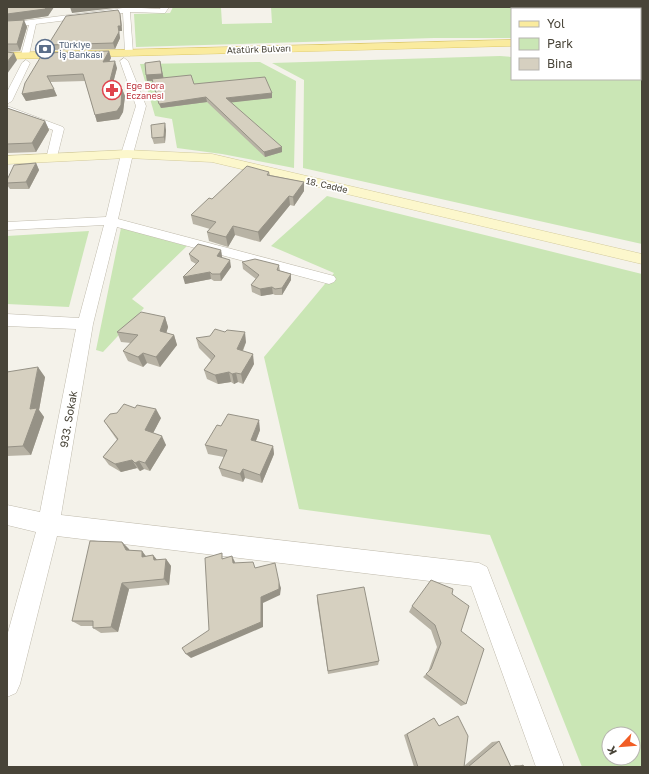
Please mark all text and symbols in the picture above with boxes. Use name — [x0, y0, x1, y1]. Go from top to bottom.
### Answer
legend — [511, 8, 641, 80]
text: Yol — [547, 16, 565, 31]
text: Park — [547, 36, 573, 51]
bank icon: Türkiye İş Bankası — [34, 38, 56, 60]
place label: Türkiye İş Bankası — [59, 39, 103, 60]
street label: Atatürk Bulvarı — [227, 42, 291, 56]
text: Bina — [547, 56, 572, 71]
pharmacy icon: Ege Bora Eczanesi — [101, 79, 123, 101]
place label: Ege Bora Eczanesi — [126, 80, 164, 101]
street label: 18. Cadde — [305, 175, 349, 195]
street label: 933. Sokak — [57, 389, 79, 449]
north arrow — [601, 726, 641, 766]
text: K — [604, 744, 619, 757]

